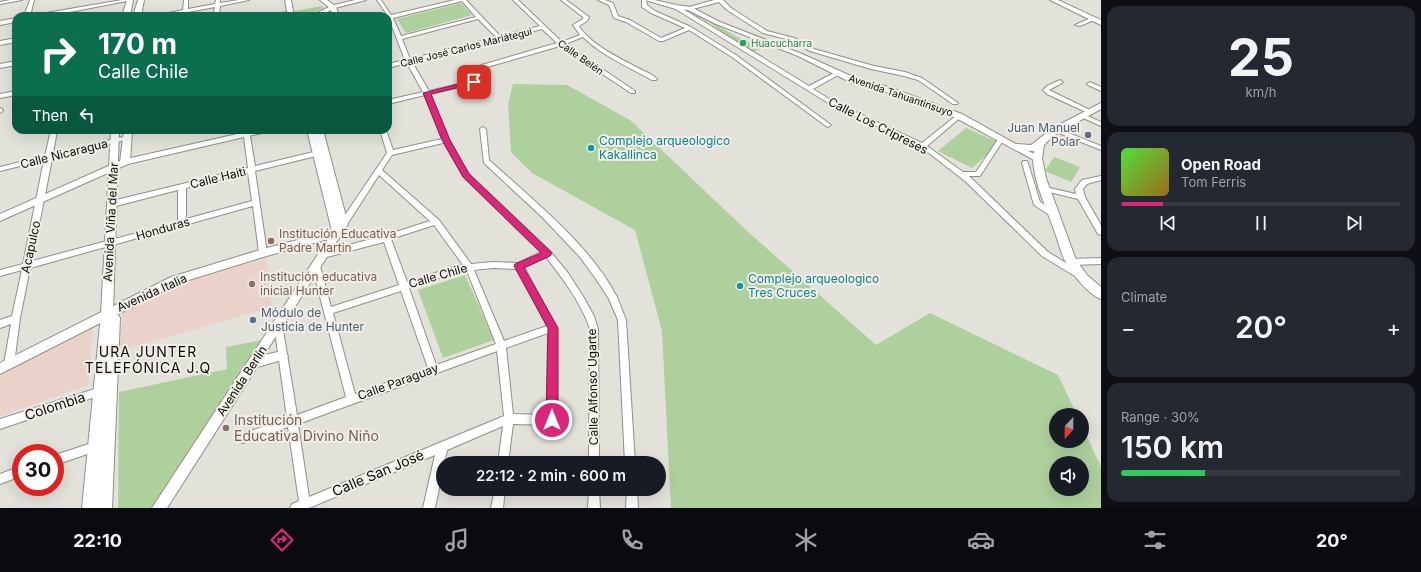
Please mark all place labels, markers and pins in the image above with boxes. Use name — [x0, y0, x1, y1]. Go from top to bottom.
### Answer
place label: Huacucharra — [751, 37, 812, 49]
marker: Huacucharra — [738, 38, 748, 48]
pin — [457, 65, 491, 99]
place label: Juan Manuel Polar — [1007, 120, 1080, 149]
marker: Juan Manuel Polar — [1083, 130, 1093, 140]
place label: Complejo arqueologico Kakallinca — [599, 133, 730, 162]
marker: Complejo arqueologico Kakallinca — [586, 143, 596, 153]
place label: Institución Educativa Padre Martin — [279, 226, 397, 255]
marker: Institución Educativa Padre Martin — [266, 236, 276, 246]
place label: Institución educativa inicial Hunter — [260, 269, 377, 298]
place label: Complejo arqueologico Tres Cruces — [748, 271, 879, 300]
marker: Institución educativa inicial Hunter — [247, 279, 257, 289]
marker: Complejo arqueologico Tres Cruces — [735, 281, 745, 291]
place label: Módulo de Justicia de Hunter — [261, 305, 365, 334]
marker: Módulo de Justicia de Hunter — [248, 315, 258, 325]
place label: Institución Educativa Divino Niño — [234, 411, 379, 444]
marker: Institución Educativa Divino Niño — [221, 423, 231, 433]

